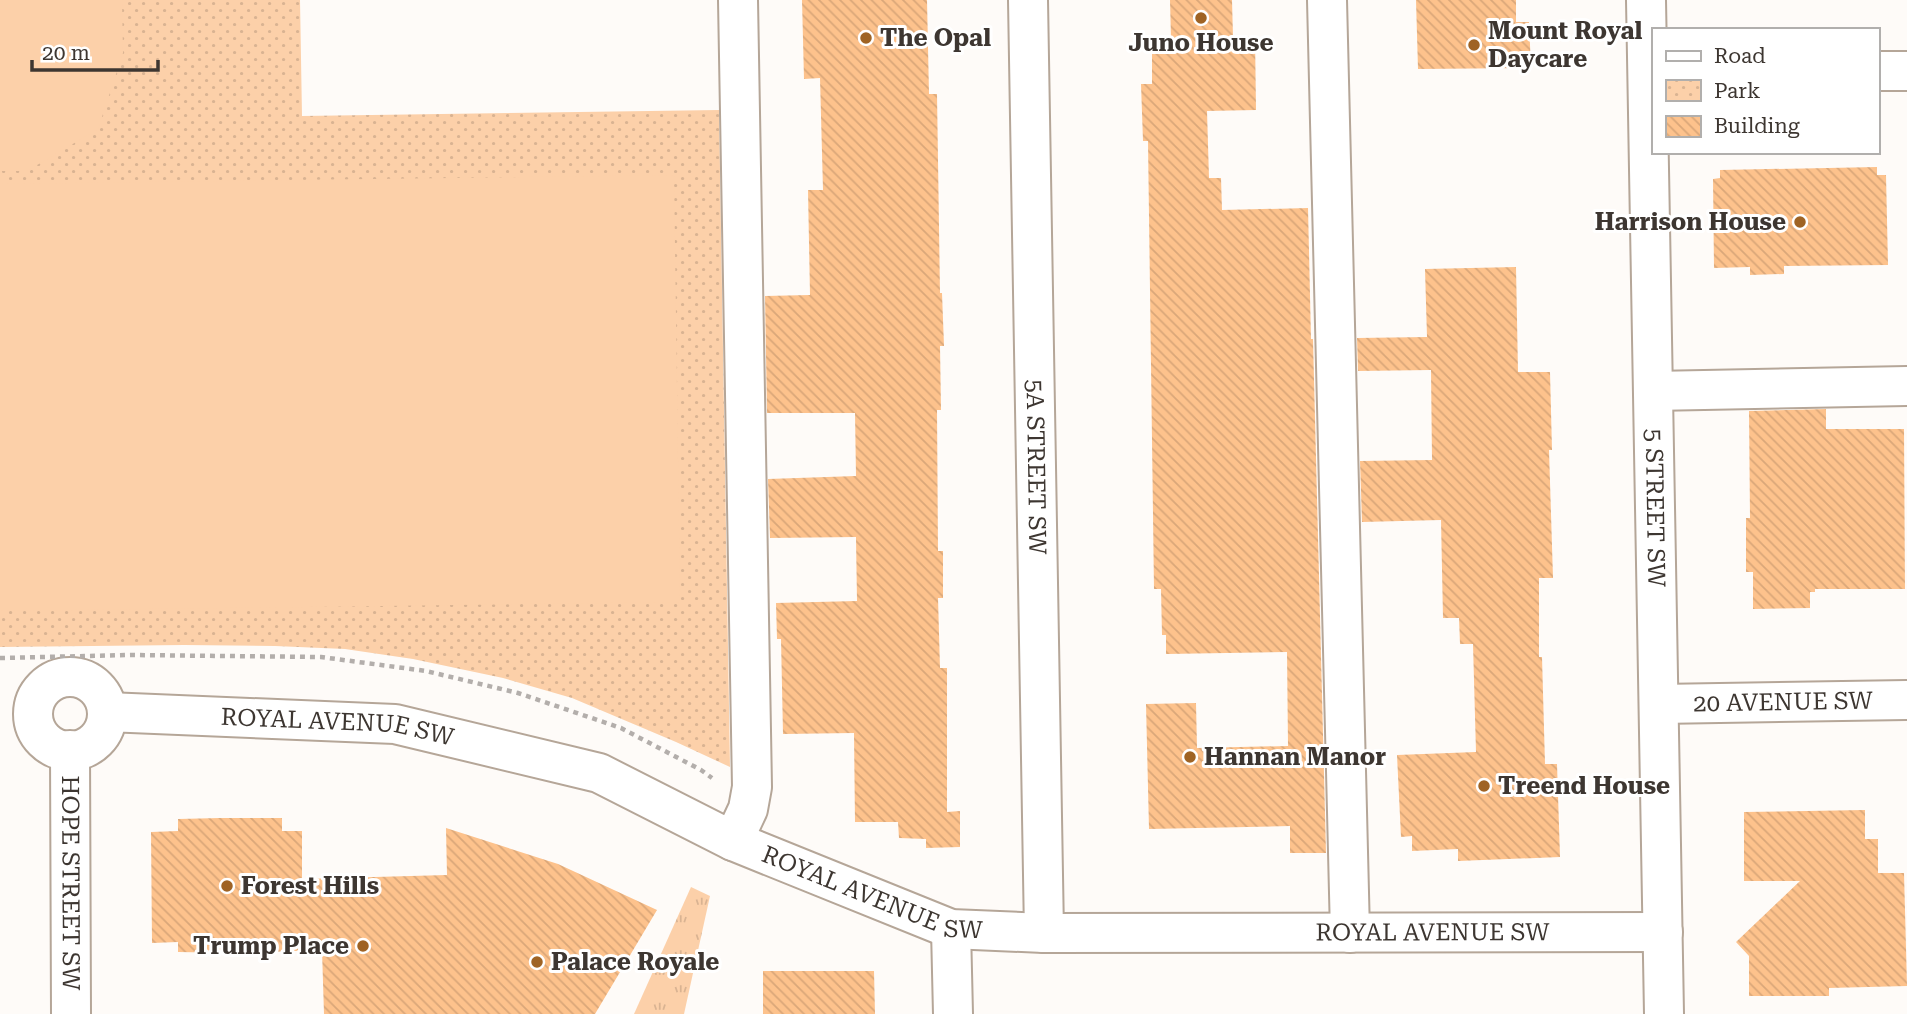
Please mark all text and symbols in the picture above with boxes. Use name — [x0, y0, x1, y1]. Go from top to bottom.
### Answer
marker: Juno House — [1193, 10, 1209, 26]
place label: Mount Royal Daycare — [1488, 17, 1643, 73]
place label: The Opal — [880, 24, 991, 52]
scale bar — [32, 28, 158, 72]
legend — [1652, 28, 1879, 154]
place label: Juno House — [1128, 29, 1274, 57]
marker: The Opal — [858, 30, 874, 46]
marker: Mount Royal Daycare — [1466, 37, 1482, 53]
text: 20 m — [42, 41, 90, 65]
text: Road — [1714, 44, 1766, 68]
text: Park — [1714, 79, 1760, 103]
text: Building — [1714, 114, 1800, 138]
place label: Harrison House — [1595, 208, 1786, 236]
marker: Harrison House — [1792, 214, 1808, 230]
street label: 5A STREET SW — [1021, 379, 1052, 556]
street label: 5 STREET SW — [1640, 428, 1670, 588]
street label: 20 AVENUE SW — [1693, 687, 1874, 717]
street label: ROYAL AVENUE SW — [220, 703, 457, 752]
place label: Hannan Manor — [1204, 743, 1386, 771]
marker: Hannan Manor — [1182, 749, 1198, 765]
place label: Treend House — [1498, 772, 1670, 800]
street label: HOPE STREET SW — [56, 776, 85, 991]
marker: Treend House — [1476, 778, 1492, 794]
street label: ROYAL AVENUE SW — [758, 840, 984, 944]
place label: Forest Hills — [241, 872, 379, 900]
marker: Forest Hills — [219, 878, 235, 894]
street label: ROYAL AVENUE SW — [1315, 918, 1550, 947]
place label: Trump Place — [193, 932, 349, 960]
marker: Trump Place — [355, 938, 371, 954]
place label: Palace Royale — [551, 948, 719, 976]
marker: Palace Royale — [529, 954, 545, 970]

